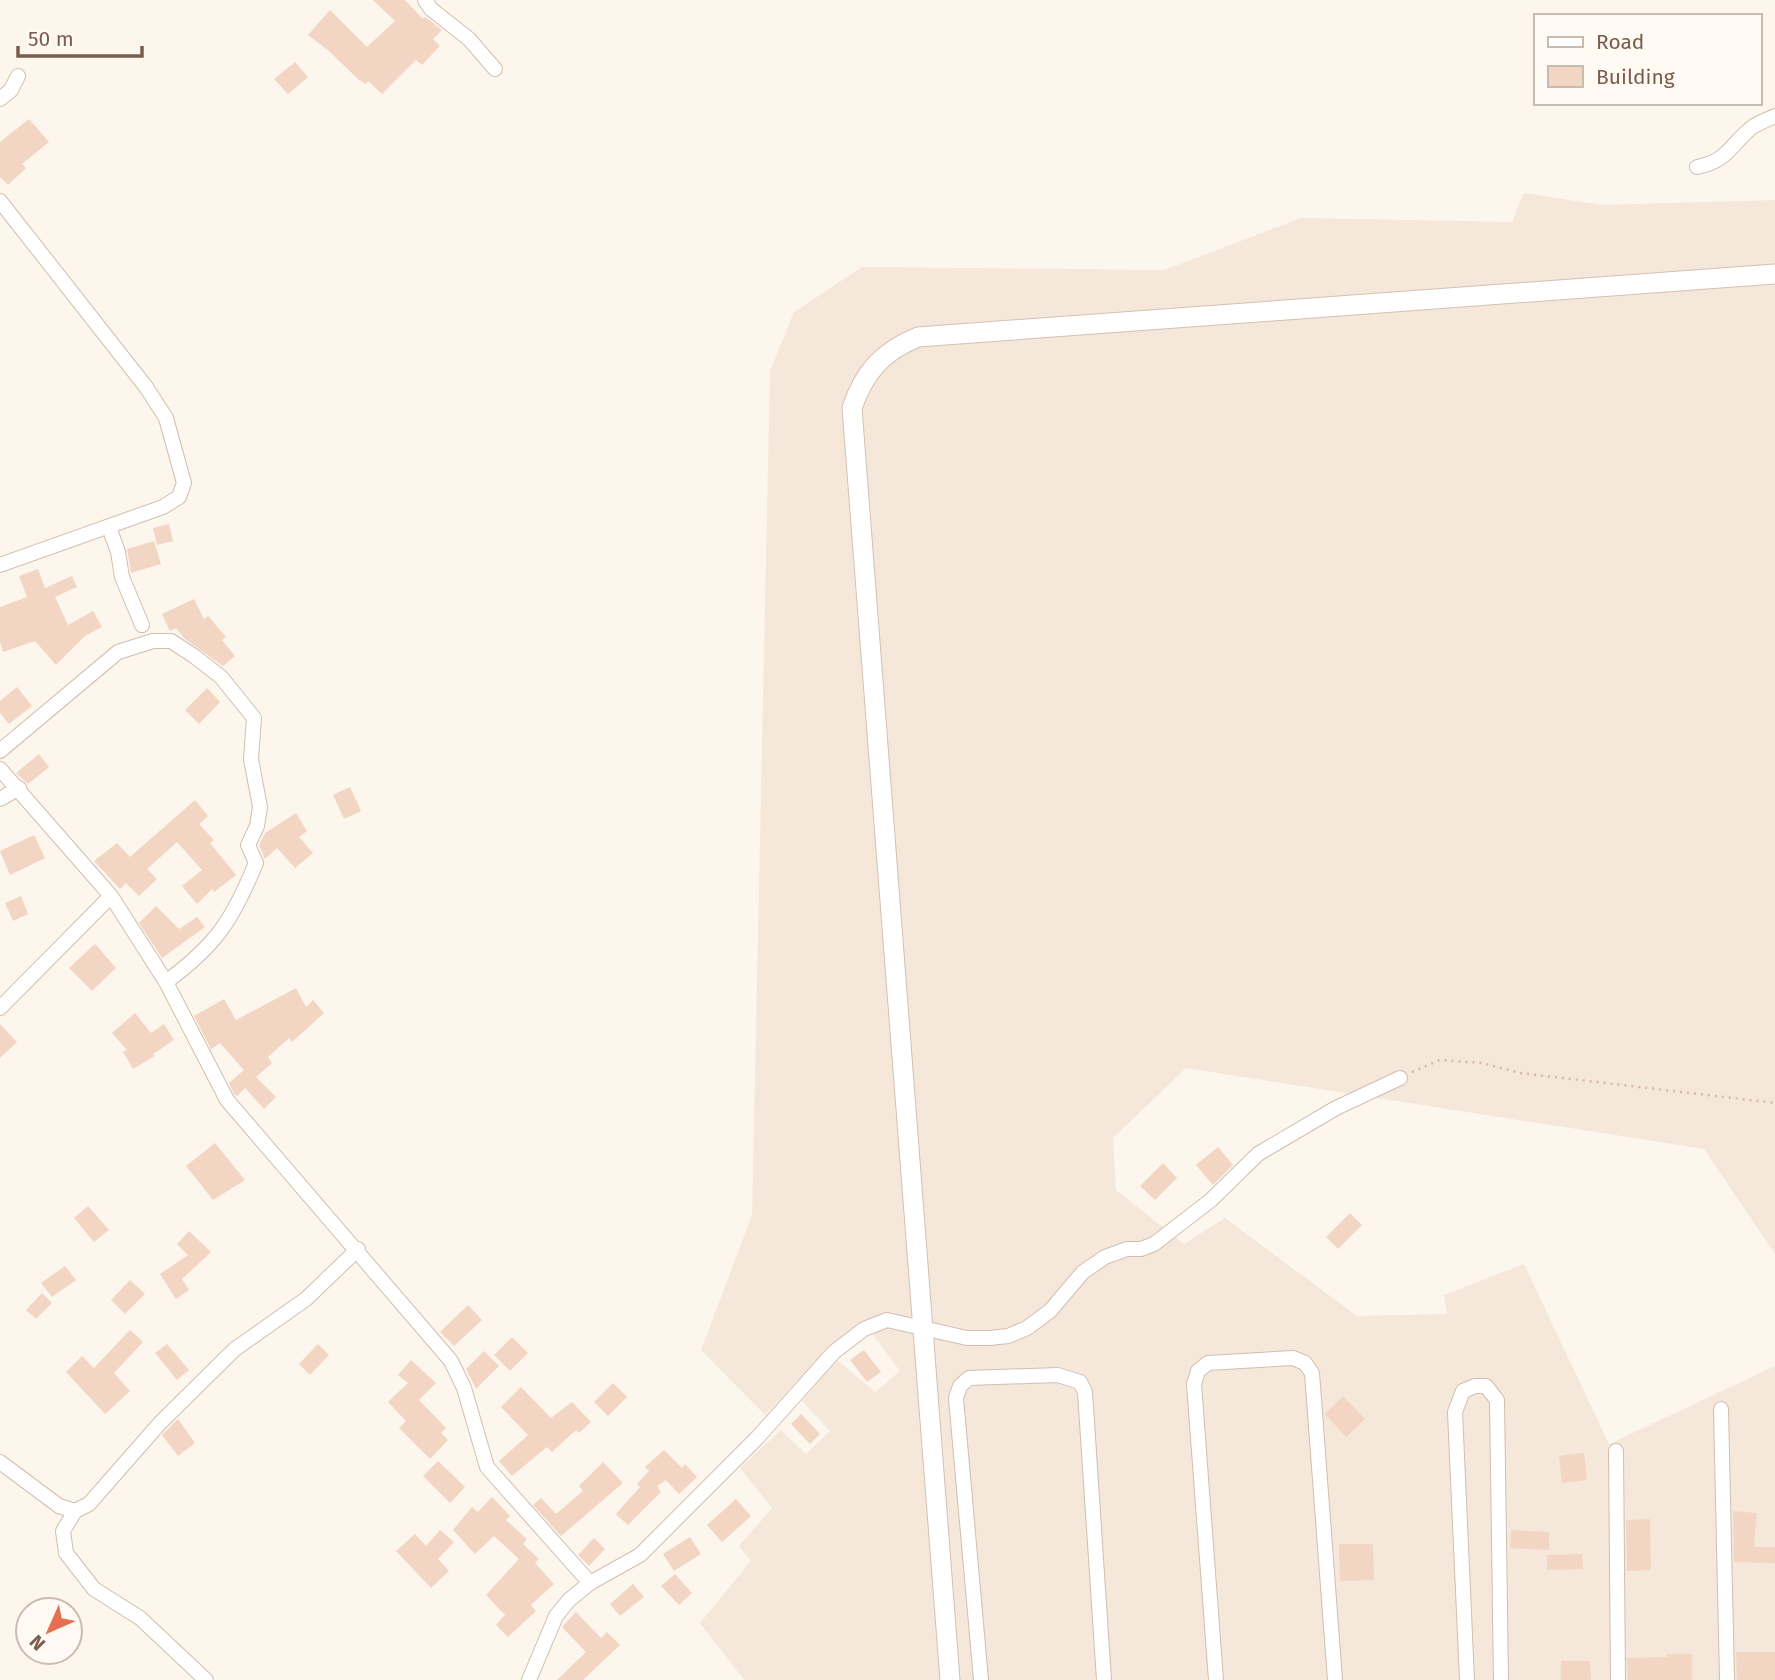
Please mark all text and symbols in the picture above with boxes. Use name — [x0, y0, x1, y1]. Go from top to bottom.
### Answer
scale bar — [18, 14, 142, 58]
legend — [1534, 14, 1761, 105]
text: 50 m — [28, 26, 74, 52]
text: Road — [1596, 29, 1644, 55]
text: Building — [1596, 64, 1675, 90]
north arrow — [14, 1596, 84, 1666]
text: N — [25, 1630, 50, 1655]

